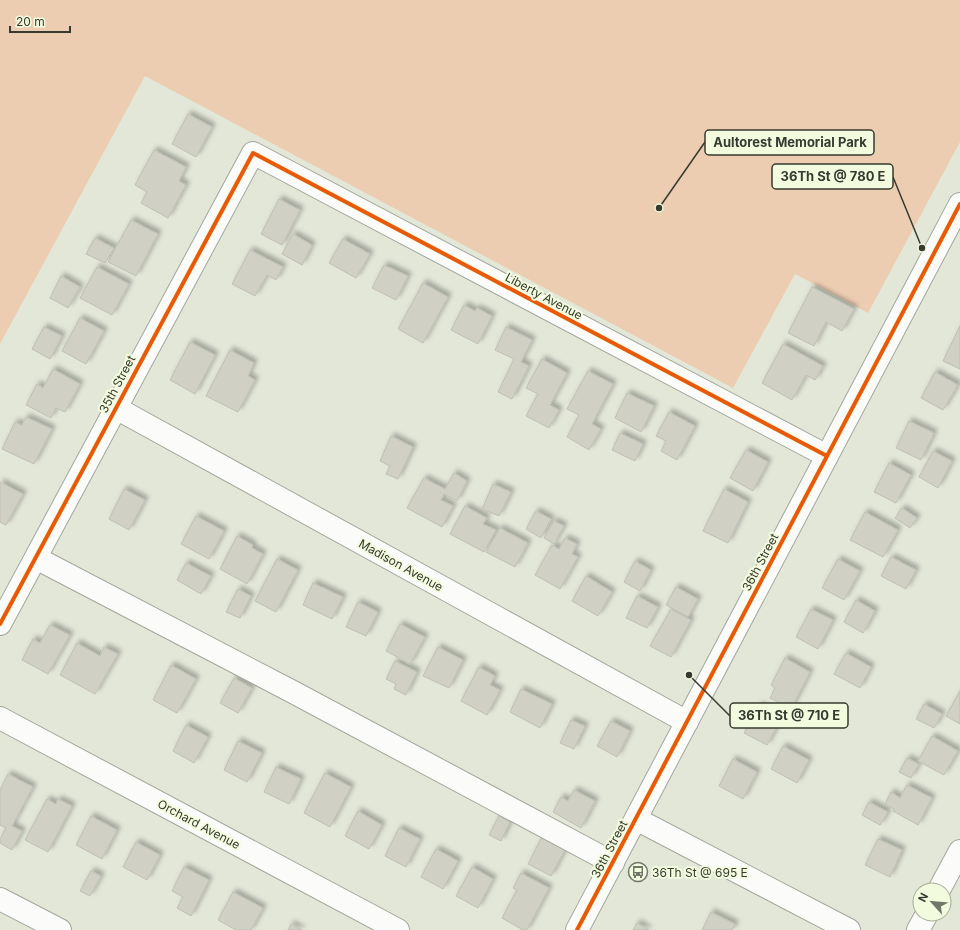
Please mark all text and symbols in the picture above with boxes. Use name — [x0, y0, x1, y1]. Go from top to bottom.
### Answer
scale bar — [10, 8, 70, 34]
text: 20 m — [16, 14, 45, 29]
callout: Aultorest Memorial Park — [705, 130, 874, 155]
text: Aultorest Memorial Park — [713, 134, 867, 150]
callout: 36Th St @ 780 E — [772, 164, 893, 189]
text: 36Th St @ 780 E — [781, 168, 886, 184]
street label: Liberty Avenue — [503, 269, 585, 323]
street label: 35th Street — [96, 353, 138, 415]
street label: 36th Street — [739, 531, 781, 593]
street label: Madison Avenue — [356, 536, 446, 594]
callout: 36Th St @ 710 E — [730, 703, 848, 728]
text: 36Th St @ 710 E — [738, 707, 840, 723]
street label: Orchard Avenue — [155, 796, 243, 852]
street label: 36th Street — [588, 818, 630, 880]
bus stop icon: 36Th St @ 695 E — [627, 861, 649, 883]
place label: 36Th St @ 695 E — [652, 865, 748, 880]
north arrow — [912, 882, 952, 922]
text: N — [915, 891, 931, 904]

